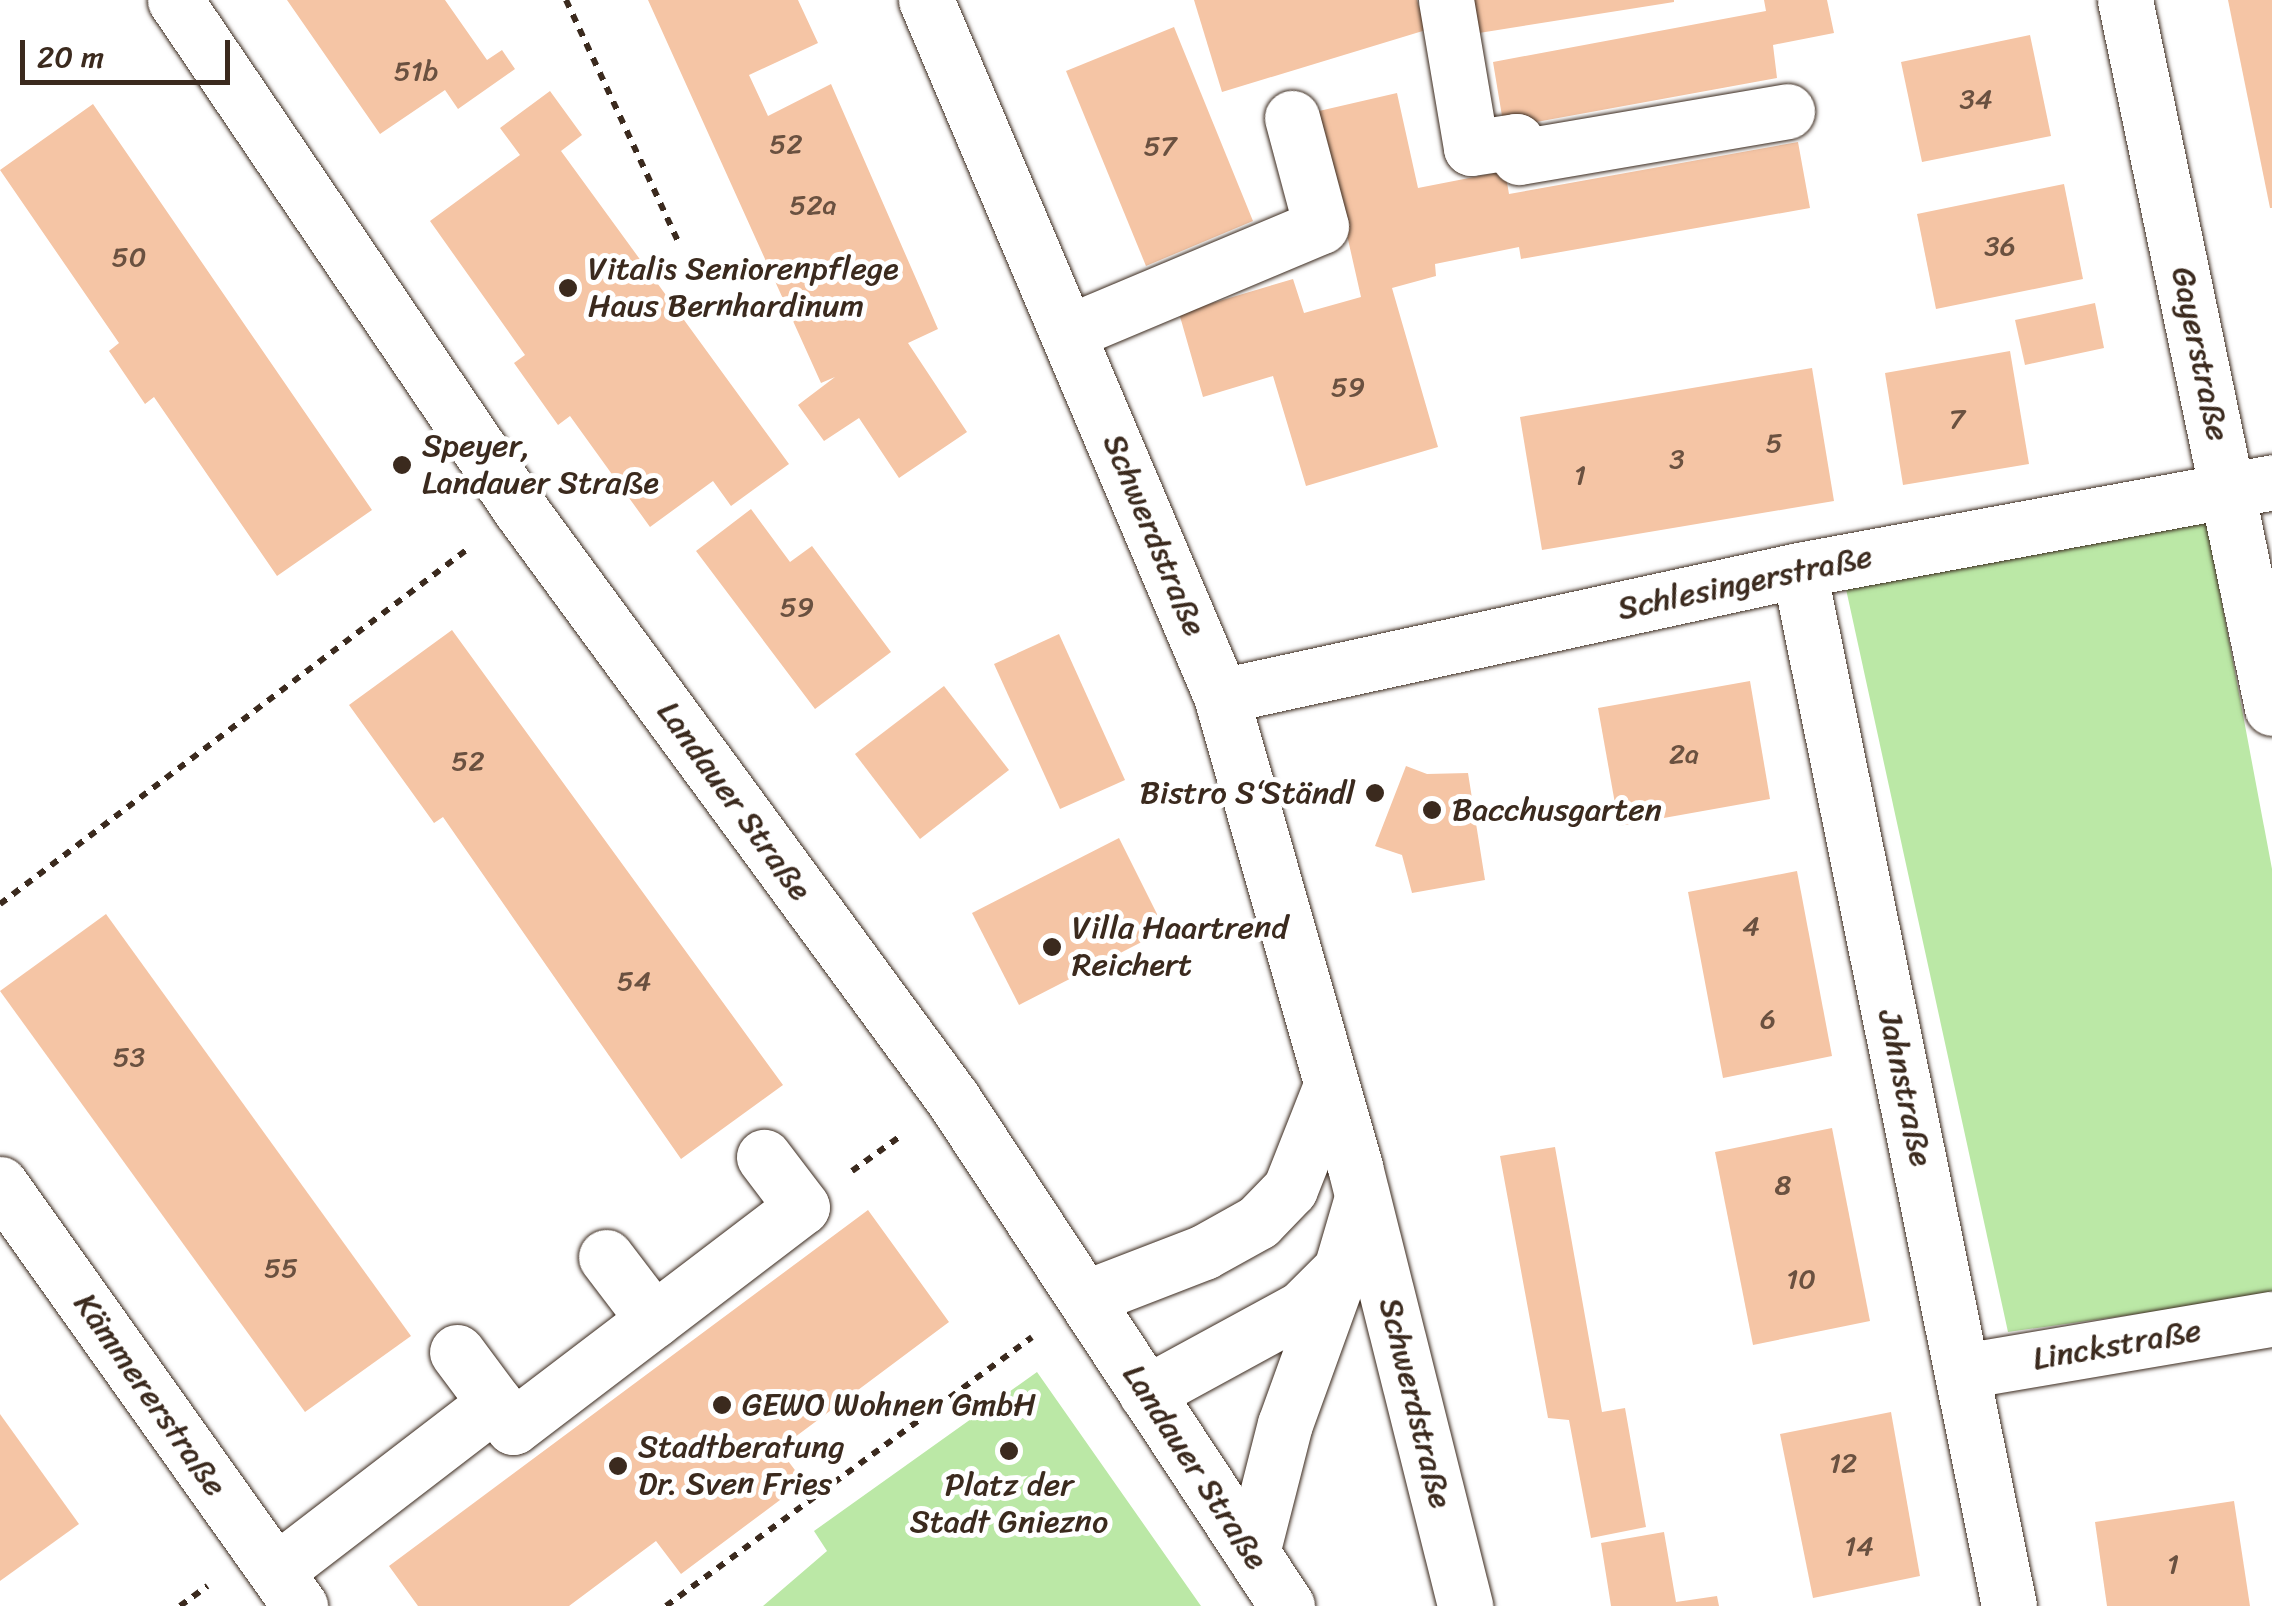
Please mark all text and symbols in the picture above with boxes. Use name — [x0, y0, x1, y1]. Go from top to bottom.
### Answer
scale bar — [25, 20, 235, 82]
text: 20 m — [37, 30, 104, 84]
house number: 51b — [394, 54, 438, 88]
house number: 34 — [1960, 82, 1992, 116]
house number: 52 — [769, 127, 803, 161]
house number: 57 — [1143, 129, 1177, 163]
house number: 52a — [789, 188, 837, 222]
house number: 36 — [1984, 229, 2016, 263]
house number: 50 — [112, 240, 146, 274]
place label: Vitalis Seniorenpflege Haus Bernhardinum — [588, 251, 899, 326]
street label: Gayerstraße — [2163, 263, 2237, 445]
marker: Vitalis Seniorenpflege Haus Bernhardinum — [557, 277, 579, 299]
house number: 59 — [1331, 370, 1365, 404]
house number: 7 — [1949, 402, 1965, 436]
house number: 5 — [1765, 426, 1783, 460]
place label: Speyer, Landauer Straße — [422, 428, 660, 503]
street label: Schwerdstraße — [1094, 428, 1214, 642]
house number: 3 — [1669, 442, 1685, 476]
marker: Speyer, Landauer Straße — [391, 454, 413, 476]
house number: 1 — [1574, 458, 1586, 492]
street label: Schlesingerstraße — [1614, 537, 1876, 629]
house number: 59 — [780, 590, 814, 624]
street label: Landauer Straße — [649, 693, 819, 909]
house number: 2a — [1669, 737, 1699, 771]
house number: 52 — [451, 744, 485, 778]
place label: Bistro S‘Ständl — [1140, 774, 1355, 812]
marker: Bistro S‘Ständl — [1364, 782, 1386, 804]
place label: Bacchusgarten — [1452, 791, 1662, 829]
marker: Bacchusgarten — [1421, 799, 1443, 821]
house number: 4 — [1742, 909, 1760, 943]
place label: Villa Haartrend Reichert — [1072, 910, 1287, 985]
marker: Villa Haartrend Reichert — [1041, 936, 1063, 958]
house number: 54 — [617, 964, 651, 998]
house number: 6 — [1760, 1002, 1776, 1036]
street label: Jahnstraße — [1870, 1006, 1940, 1170]
house number: 53 — [113, 1040, 145, 1074]
house number: 8 — [1775, 1168, 1791, 1202]
house number: 55 — [264, 1251, 298, 1285]
house number: 10 — [1786, 1262, 1816, 1296]
street label: Kämmererstraße — [66, 1286, 234, 1504]
street label: Schwerdstraße — [1370, 1294, 1460, 1512]
street label: Linckstraße — [2030, 1311, 2204, 1379]
street label: Landauer Straße — [1114, 1357, 1276, 1577]
place label: GEWO Wohnen GmbH — [742, 1386, 1035, 1424]
marker: GEWO Wohnen GmbH — [711, 1394, 733, 1416]
place label: Stadtberatung Dr. Sven Fries — [638, 1429, 845, 1504]
marker: Platz der Stadt Gniezno — [998, 1440, 1020, 1462]
house number: 12 — [1829, 1446, 1857, 1480]
marker: Stadtberatung Dr. Sven Fries — [607, 1455, 629, 1477]
place label: Platz der Stadt Gniezno — [909, 1467, 1109, 1542]
house number: 14 — [1844, 1529, 1874, 1563]
house number: 1 — [2167, 1547, 2179, 1581]

